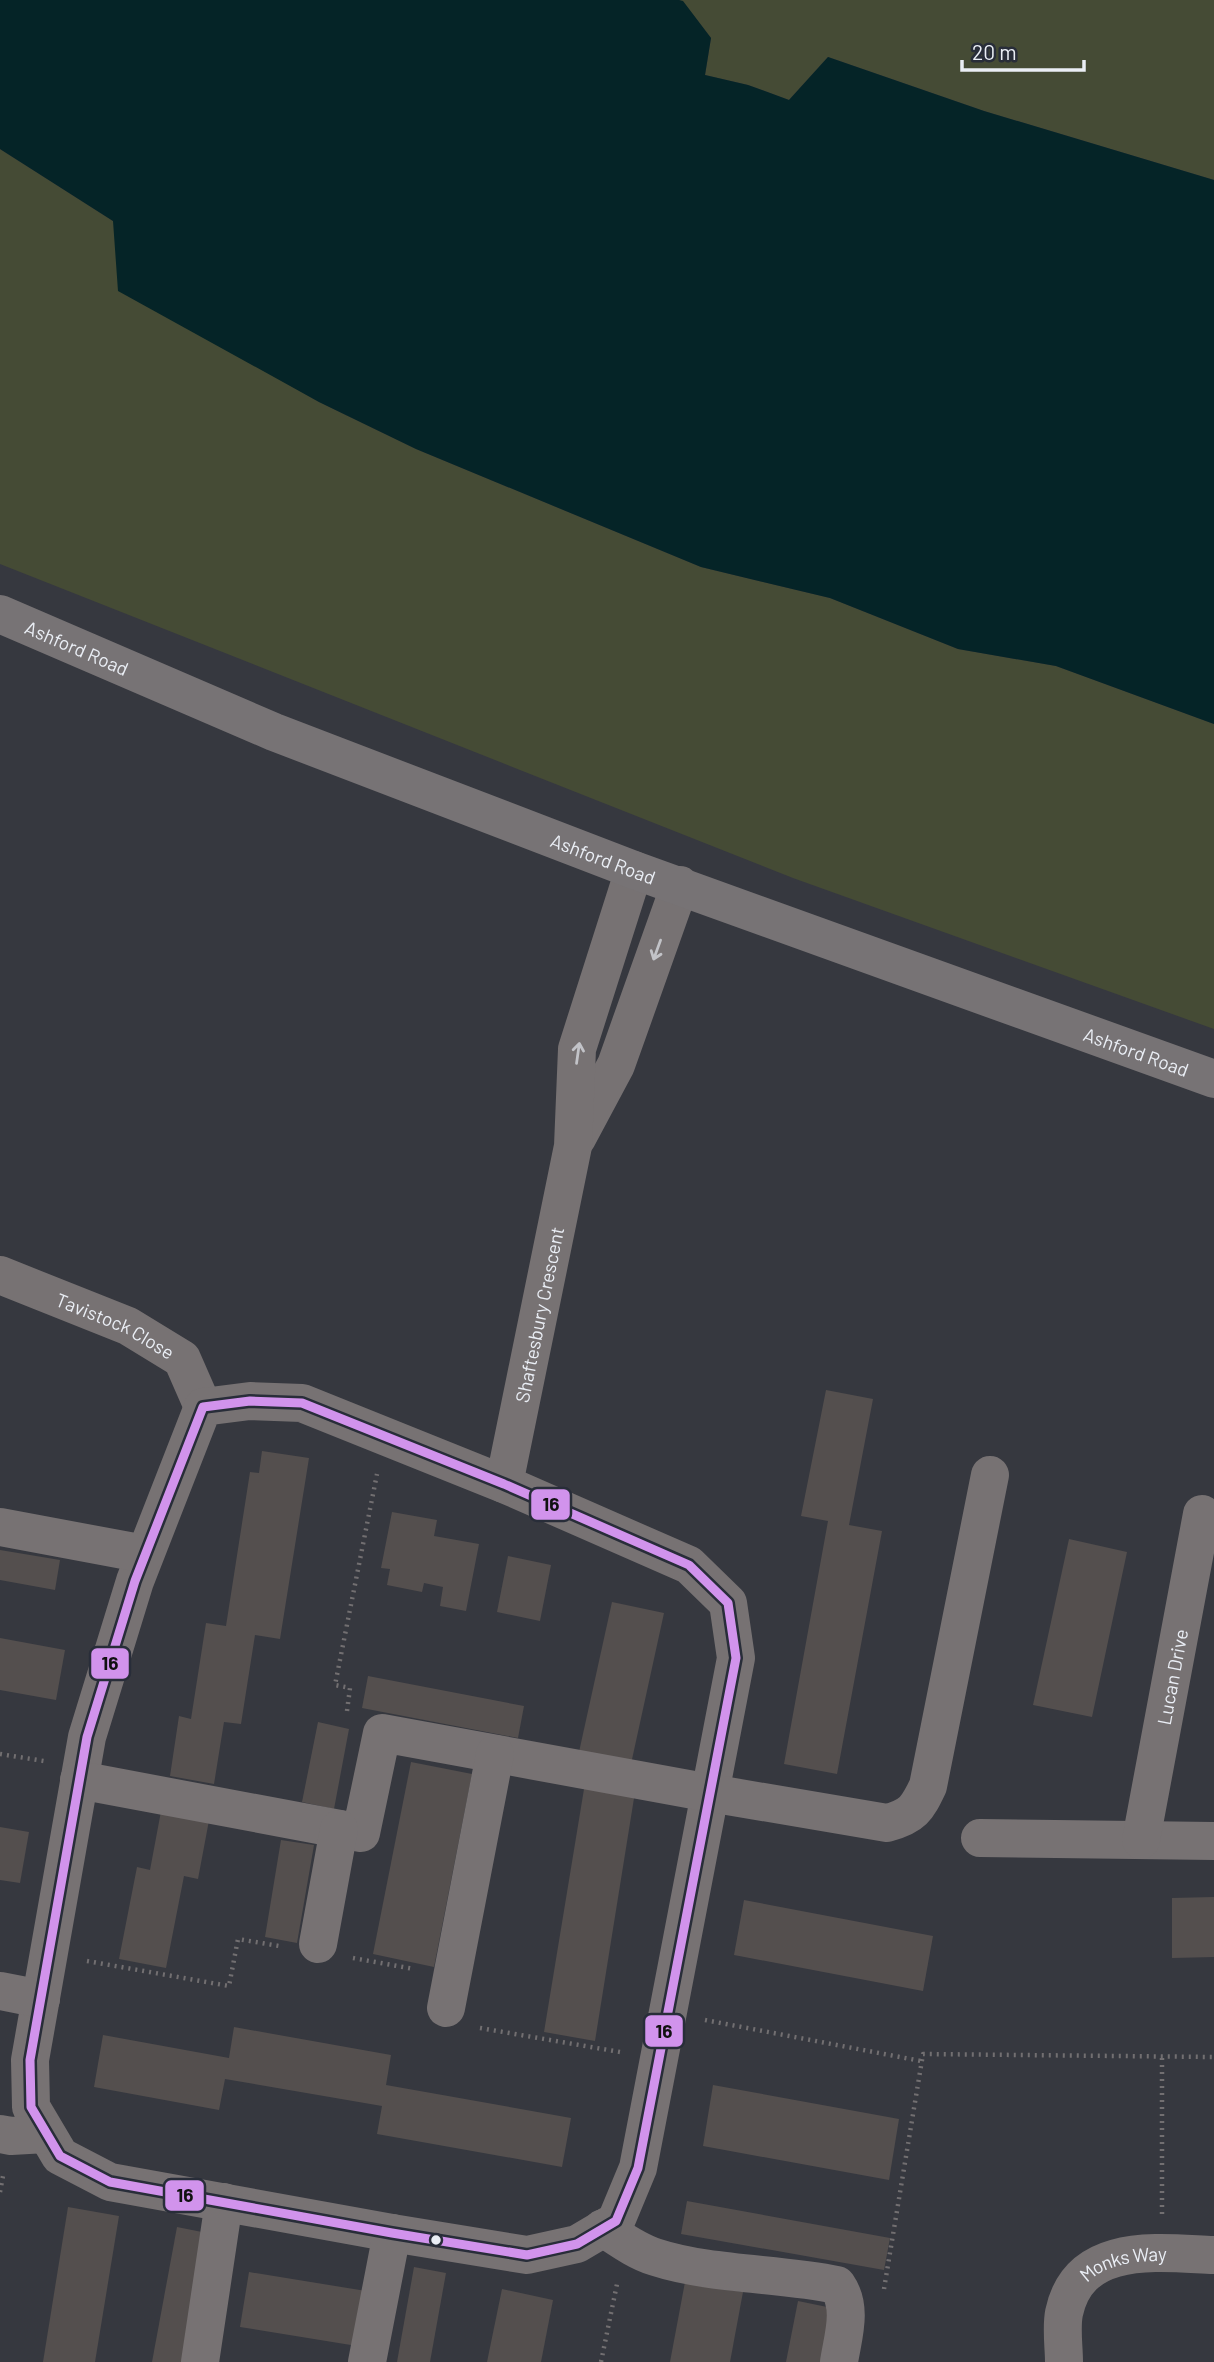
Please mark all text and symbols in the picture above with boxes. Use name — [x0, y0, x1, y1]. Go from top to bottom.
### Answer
scale bar — [962, 28, 1084, 72]
text: 20 m — [972, 39, 1017, 64]
street label: Ashford Road — [22, 615, 132, 680]
street label: Ashford Road — [548, 828, 659, 888]
one-way arrow — [650, 938, 662, 960]
street label: Ashford Road — [1081, 1022, 1192, 1081]
one-way arrow — [571, 1042, 584, 1065]
street label: Shaftesbury Crescent — [509, 1225, 568, 1404]
street label: Tavistock Close — [53, 1287, 179, 1363]
line badge: 16 — [530, 1488, 571, 1521]
text: 16 — [543, 1492, 559, 1515]
street label: Lucan Drive — [1151, 1627, 1192, 1727]
line badge: 16 — [90, 1647, 130, 1680]
text: 16 — [102, 1651, 118, 1674]
line badge: 16 — [644, 2014, 684, 2048]
text: 16 — [656, 2019, 672, 2042]
line badge: 16 — [164, 2179, 205, 2212]
text: 16 — [177, 2183, 193, 2206]
unlabelled marker — [429, 2233, 443, 2247]
street label: Monks Way — [1074, 2242, 1167, 2286]

